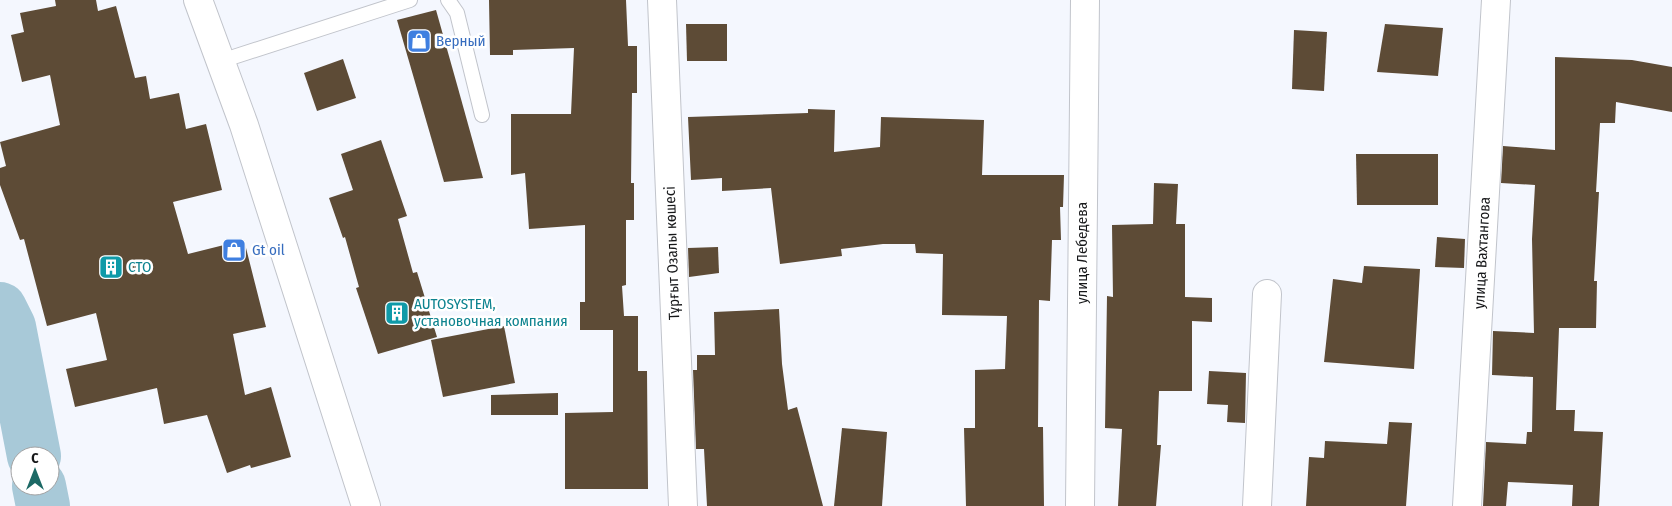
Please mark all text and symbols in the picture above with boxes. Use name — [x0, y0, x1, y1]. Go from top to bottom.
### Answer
shop icon: Верный — [406, 28, 432, 54]
place label: Верный — [436, 32, 486, 50]
street label: Тұрғыт Озалы көшесі — [661, 186, 683, 320]
street label: улица Вахтангова — [1470, 197, 1494, 309]
street label: улица Лебедева — [1073, 202, 1091, 304]
shop icon: Gt oil — [221, 237, 247, 263]
place label: Gt oil — [252, 241, 285, 259]
building icon: СТО — [98, 254, 124, 280]
place label: СТО — [128, 258, 151, 276]
place label: AUTOSYSTEM, установочная компания — [414, 295, 568, 330]
building icon: AUTOSYSTEM, установочная компания — [384, 300, 410, 326]
north arrow — [10, 446, 60, 496]
text: С — [31, 450, 39, 467]

